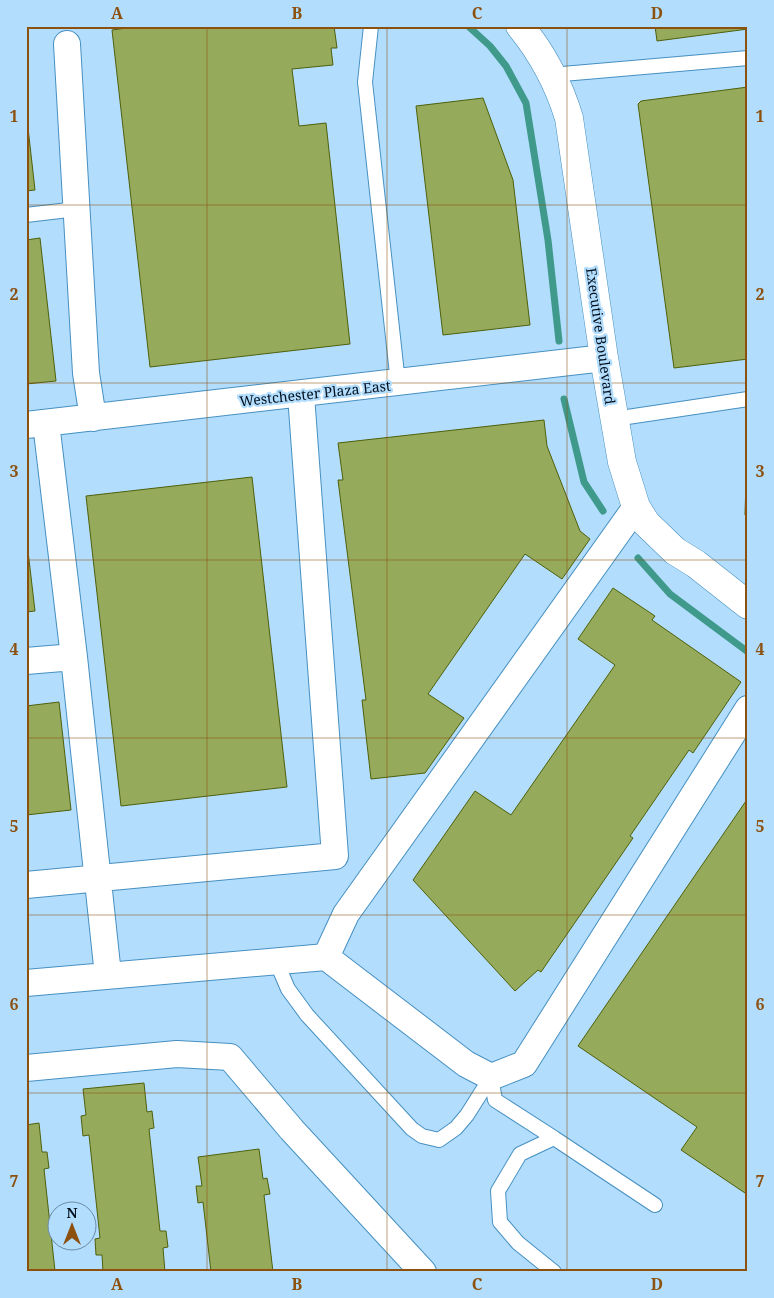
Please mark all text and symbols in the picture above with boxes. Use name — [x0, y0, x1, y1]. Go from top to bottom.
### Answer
text: A — [111, 2, 124, 24]
text: B — [292, 2, 303, 24]
text: C — [472, 2, 483, 24]
text: D — [651, 2, 663, 24]
text: 1 — [9, 105, 19, 127]
text: 1 — [755, 105, 765, 127]
street label: Executive Boulevard — [582, 266, 620, 406]
text: 2 — [9, 283, 19, 305]
text: 2 — [755, 283, 765, 305]
street label: Westchester Plaza East — [238, 376, 392, 410]
text: 3 — [9, 460, 19, 482]
text: 3 — [755, 460, 765, 482]
text: 4 — [9, 638, 19, 660]
text: 4 — [755, 638, 765, 660]
text: 5 — [9, 815, 19, 837]
text: 5 — [755, 815, 765, 837]
text: 6 — [9, 993, 19, 1015]
text: 6 — [755, 993, 765, 1015]
text: 7 — [9, 1170, 19, 1192]
text: 7 — [755, 1170, 765, 1192]
north arrow — [48, 1200, 98, 1250]
text: N — [66, 1203, 78, 1222]
text: A — [111, 1273, 124, 1295]
text: B — [292, 1273, 303, 1295]
text: C — [472, 1273, 483, 1295]
text: D — [651, 1273, 663, 1295]

